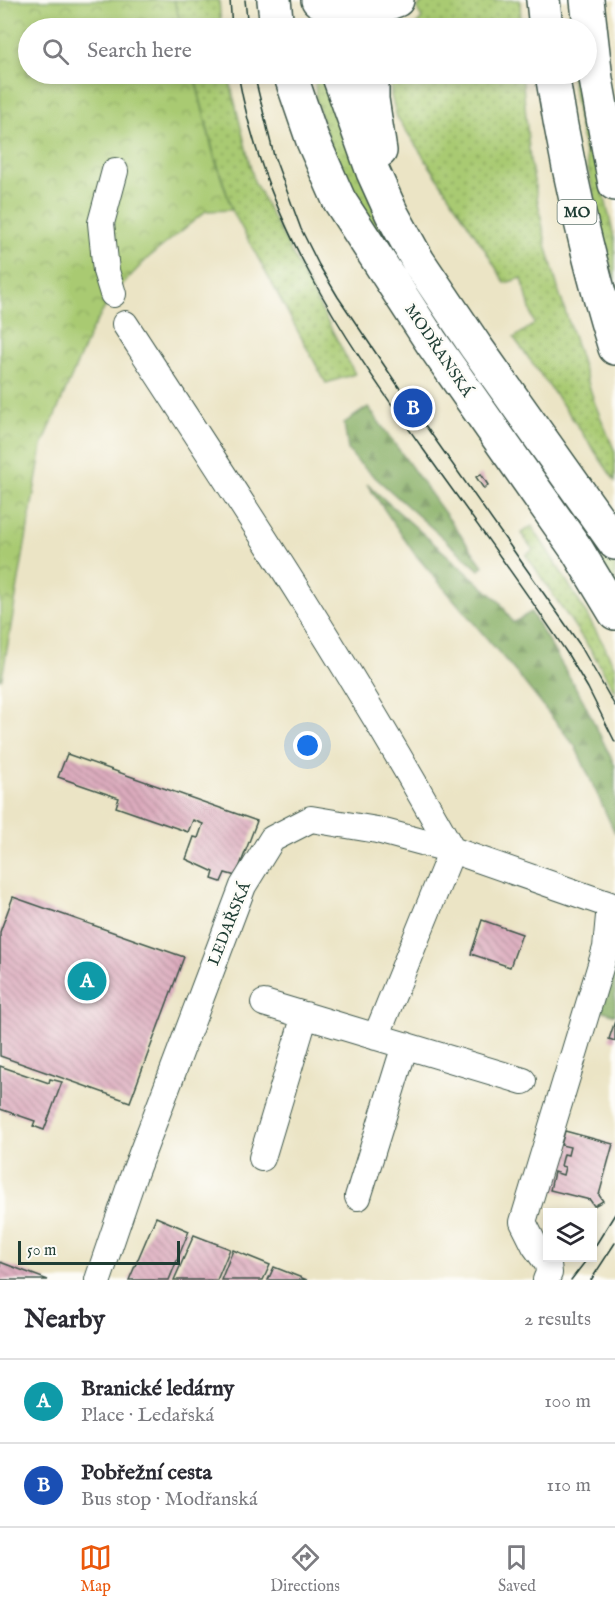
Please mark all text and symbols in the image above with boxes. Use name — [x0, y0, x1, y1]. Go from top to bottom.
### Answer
search box — [18, 18, 597, 84]
icon: search — [39, 35, 72, 68]
text: Search here — [87, 37, 192, 65]
road number: MO — [558, 200, 596, 224]
street label: MODŘANSKÁ — [400, 300, 479, 402]
pin: B — [394, 386, 432, 430]
your location — [293, 731, 322, 760]
street label: LEDAŘSKÁ — [202, 877, 256, 969]
pin: A — [68, 958, 106, 1004]
map controls — [543, 1208, 597, 1262]
button: layers — [543, 1208, 597, 1262]
scale bar — [18, 1238, 180, 1266]
text: 50 m — [27, 1241, 56, 1261]
text: Nearby — [24, 1303, 105, 1336]
text: 2 results — [524, 1307, 591, 1332]
text: Branické ledárny — [81, 1375, 234, 1403]
text: A — [37, 1389, 50, 1414]
text: 100 m — [544, 1389, 591, 1414]
text: Place · Ledařská — [81, 1403, 214, 1428]
text: Pobřežní cesta — [81, 1459, 212, 1487]
text: B — [37, 1473, 50, 1498]
text: 110 m — [547, 1473, 591, 1498]
text: Bus stop · Modřanská — [81, 1487, 258, 1512]
tab: Map — [79, 1541, 112, 1597]
tab: Directions — [270, 1541, 340, 1597]
tab: Saved — [498, 1541, 536, 1597]

